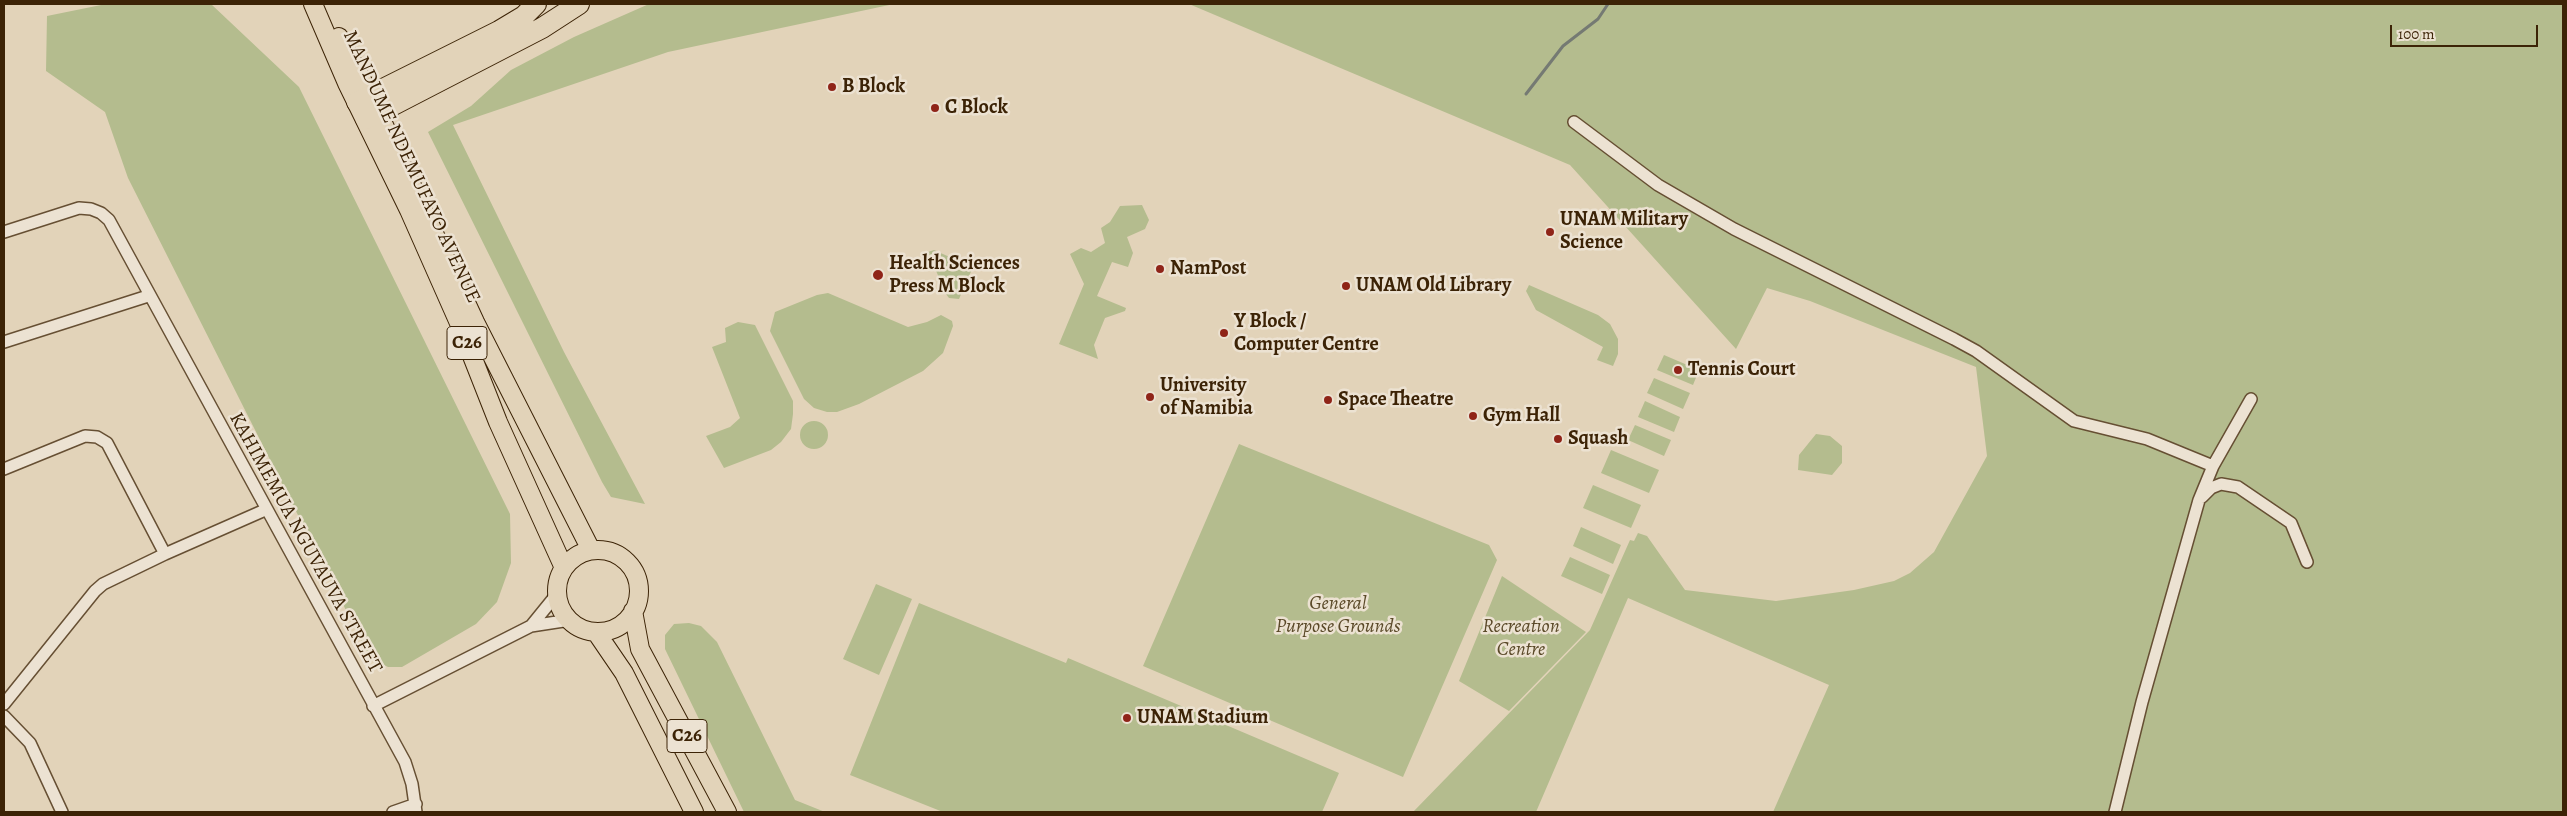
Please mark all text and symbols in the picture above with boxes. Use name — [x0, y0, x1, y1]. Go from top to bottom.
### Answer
scale bar — [2392, 15, 2540, 47]
text: 100 m — [2398, 24, 2435, 44]
street label: MANDUME NDEMUFAYO AVENUE — [337, 27, 485, 307]
place label: B Block — [842, 75, 905, 99]
marker: B Block — [826, 81, 838, 93]
place label: C Block — [945, 96, 1008, 120]
marker: C Block — [929, 102, 941, 114]
place label: UNAM Military Science — [1560, 208, 1688, 255]
marker: UNAM Military Science — [1544, 226, 1556, 238]
place label: Health Sciences Press M Block — [889, 252, 1020, 299]
place label: NamPost — [1170, 257, 1246, 281]
marker: NamPost — [1154, 263, 1166, 275]
marker: Health Sciences Press M Block — [871, 268, 885, 282]
place label: UNAM Old Library — [1356, 274, 1511, 298]
marker: UNAM Old Library — [1340, 280, 1352, 292]
place label: Y Block / Computer Centre — [1234, 310, 1379, 357]
road number: C26 — [447, 326, 487, 359]
marker: Y Block / Computer Centre — [1218, 327, 1230, 339]
place label: Tennis Court — [1688, 358, 1796, 382]
marker: Tennis Court — [1672, 364, 1684, 376]
place label: University of Namibia — [1160, 374, 1253, 421]
place label: Space Theatre — [1338, 388, 1454, 412]
marker: University of Namibia — [1144, 391, 1156, 403]
marker: Space Theatre — [1322, 394, 1334, 406]
place label: Gym Hall — [1483, 404, 1560, 428]
street label: KAHIMEMUA NGUVAUVA STREET — [223, 409, 387, 677]
marker: Gym Hall — [1467, 410, 1479, 422]
place label: Squash — [1568, 427, 1628, 451]
marker: Squash — [1552, 433, 1564, 445]
park label: General Purpose Grounds — [1276, 592, 1400, 639]
park label: Recreation Centre — [1482, 615, 1560, 662]
place label: UNAM Stadium — [1137, 706, 1269, 730]
marker: UNAM Stadium — [1121, 712, 1133, 724]
road number: C26 — [667, 719, 707, 752]

